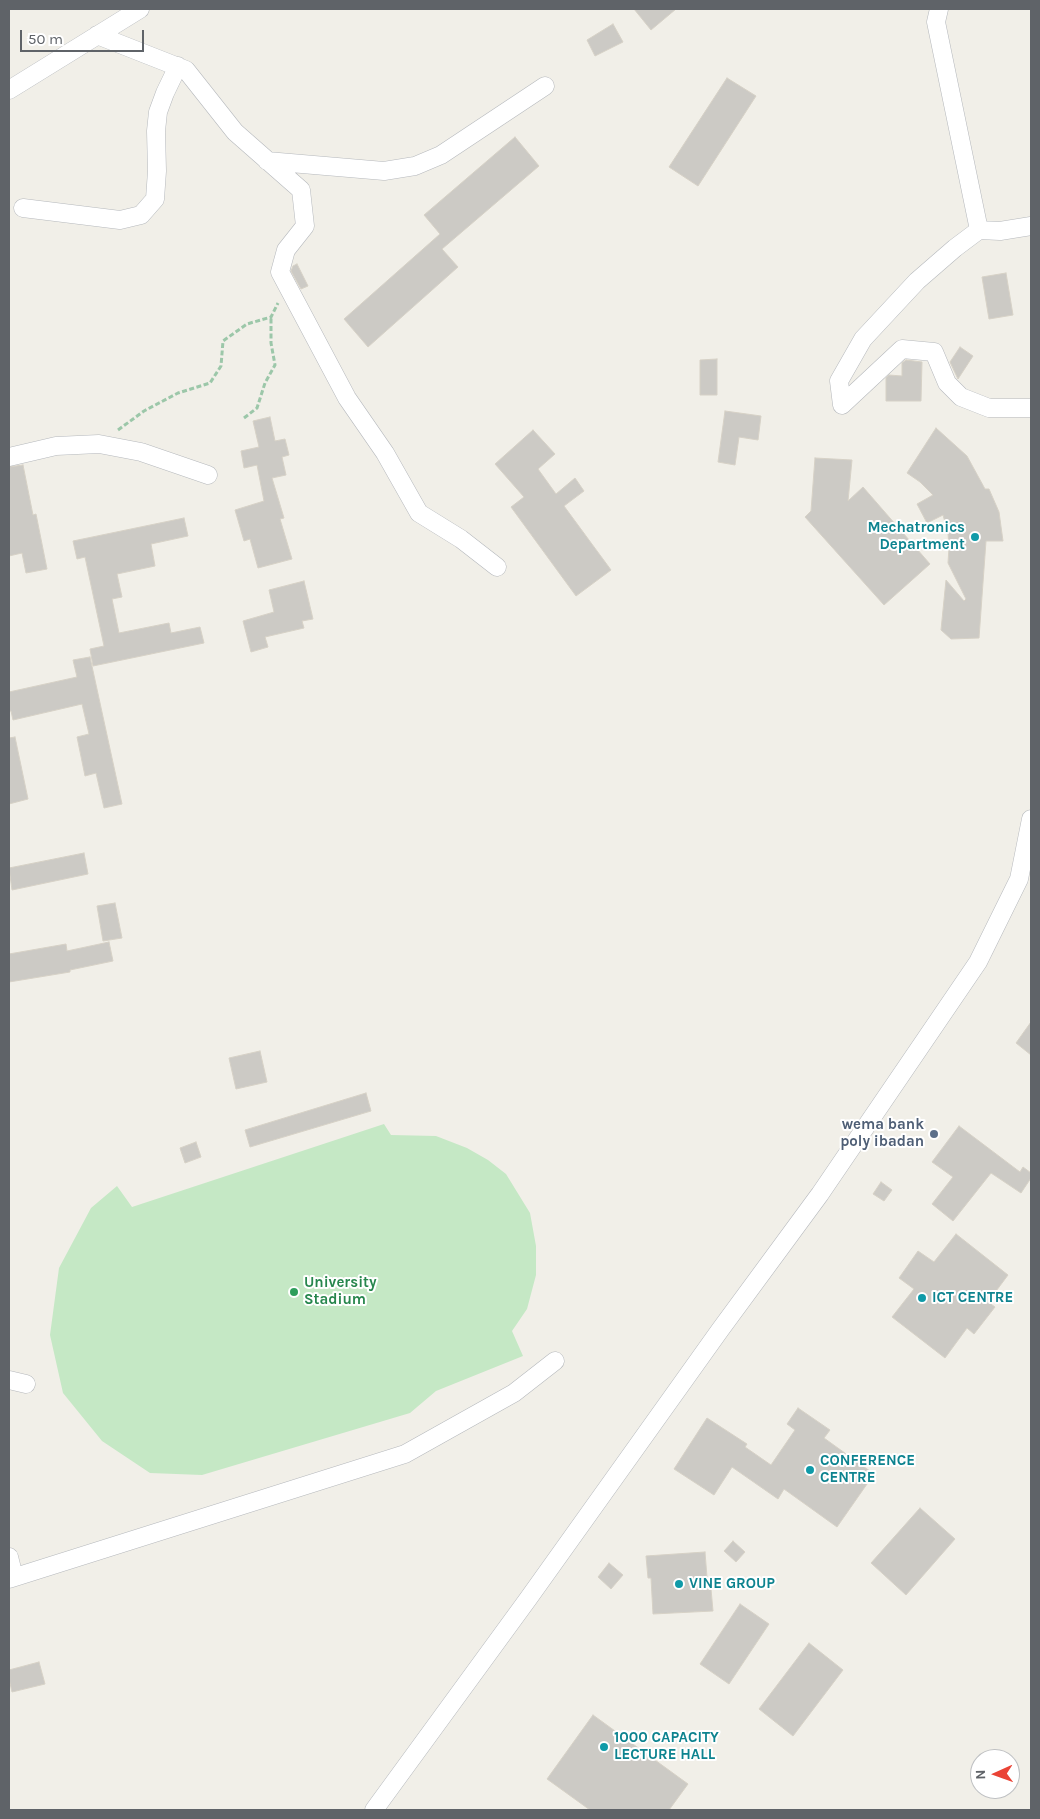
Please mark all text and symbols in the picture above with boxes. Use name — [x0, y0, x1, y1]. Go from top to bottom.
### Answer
scale bar — [22, 20, 146, 52]
text: 50 m — [28, 30, 63, 48]
place label: Mechatronics Department — [867, 519, 965, 554]
marker: Mechatronics Department — [969, 531, 981, 543]
place label: wema bank poly ibadan — [840, 1116, 924, 1151]
marker: wema bank poly ibadan — [928, 1128, 940, 1140]
place label: University Stadium — [304, 1274, 377, 1309]
marker: University Stadium — [288, 1286, 300, 1298]
place label: ICT CENTRE — [932, 1289, 1013, 1307]
marker: ICT CENTRE — [916, 1292, 928, 1304]
place label: CONFERENCE CENTRE — [820, 1452, 915, 1487]
marker: CONFERENCE CENTRE — [804, 1464, 816, 1476]
place label: VINE GROUP — [689, 1575, 775, 1593]
marker: VINE GROUP — [673, 1578, 685, 1590]
place label: 1000 CAPACITY LECTURE HALL — [614, 1729, 719, 1764]
marker: 1000 CAPACITY LECTURE HALL — [598, 1741, 610, 1753]
north arrow — [970, 1749, 1020, 1799]
text: N — [972, 1769, 989, 1780]

